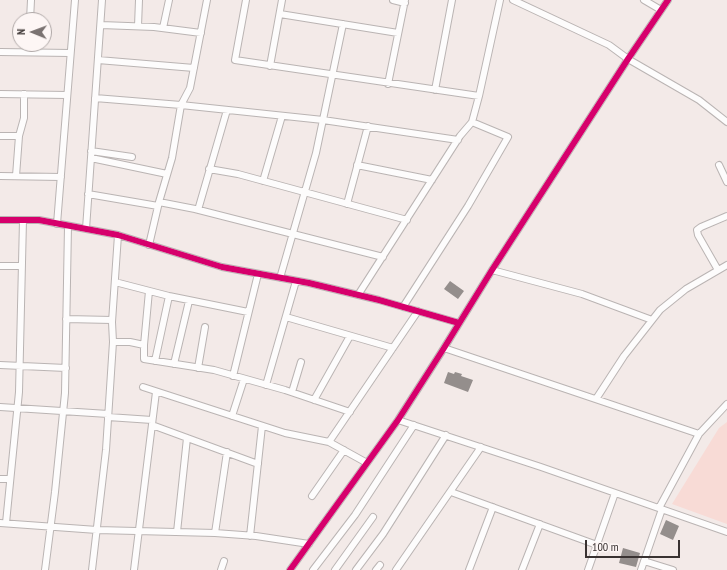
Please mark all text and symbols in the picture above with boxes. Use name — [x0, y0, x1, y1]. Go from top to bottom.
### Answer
north arrow — [12, 12, 52, 52]
text: N — [14, 29, 28, 35]
scale bar — [587, 532, 682, 558]
text: 100 m — [592, 539, 619, 554]

